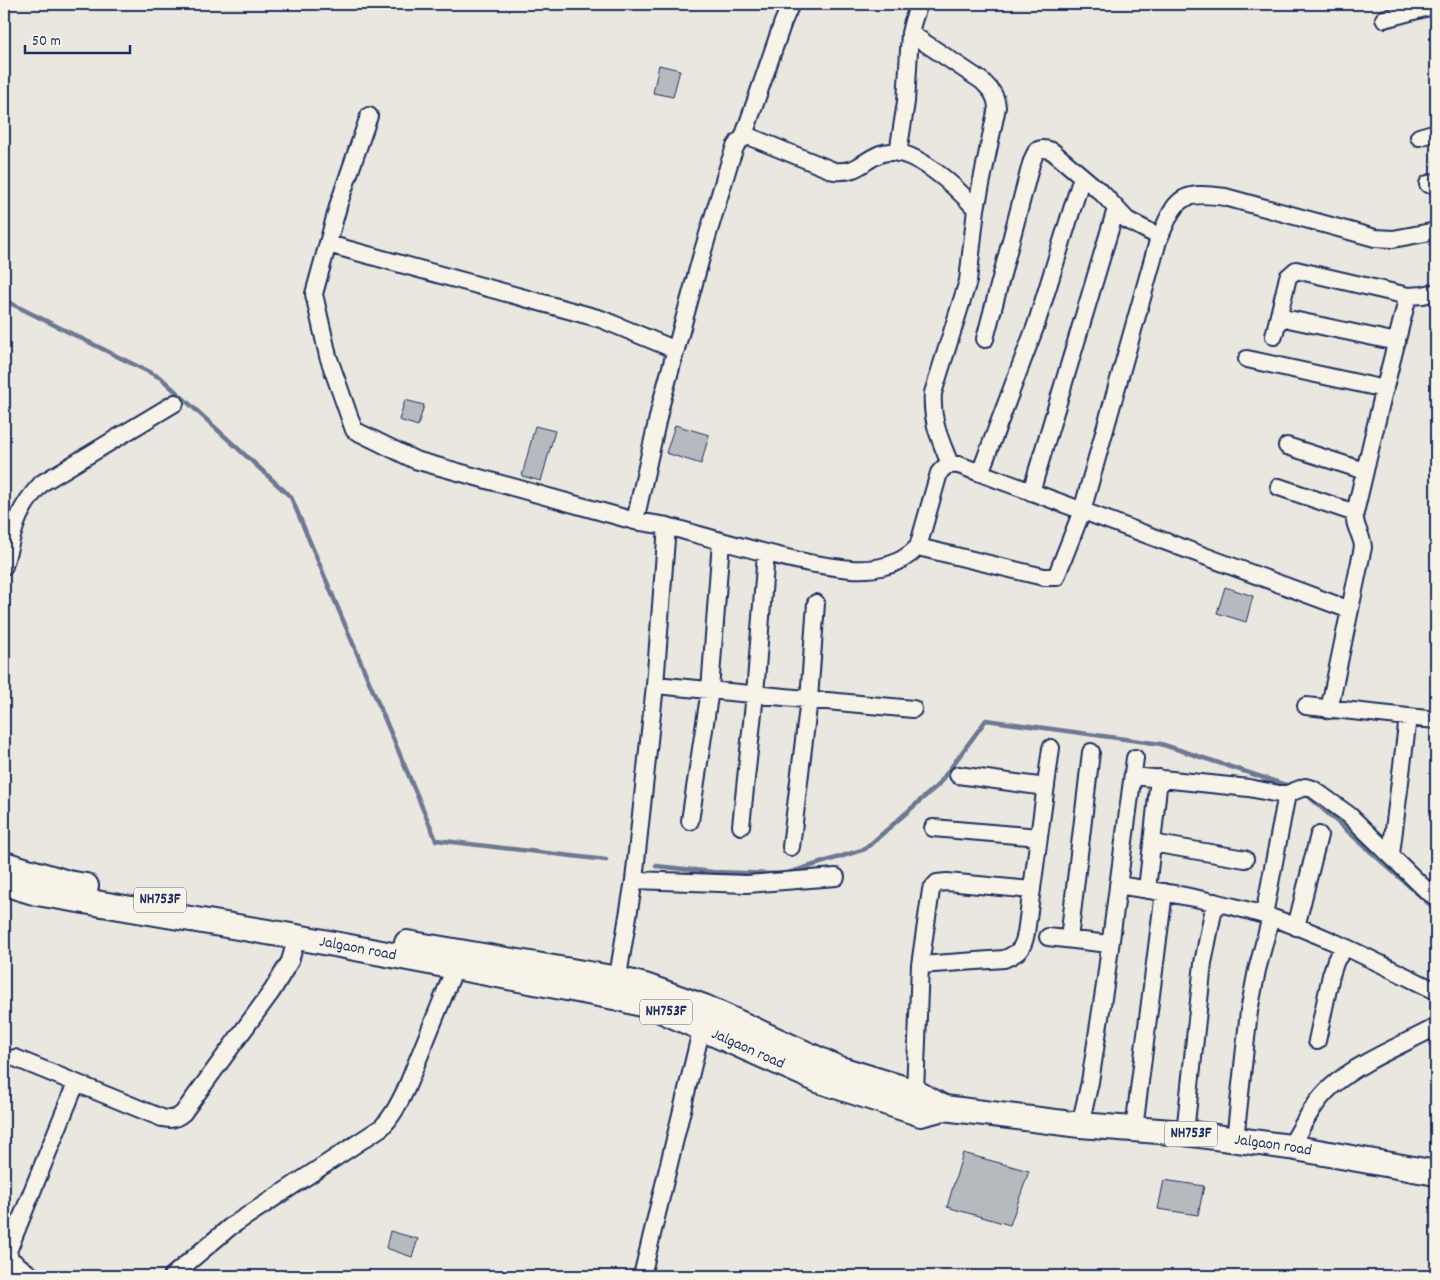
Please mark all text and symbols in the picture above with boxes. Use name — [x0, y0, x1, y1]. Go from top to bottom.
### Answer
scale bar — [25, 22, 130, 54]
text: 50 m — [32, 31, 61, 53]
road number: NH753F — [134, 888, 186, 912]
street label: Jalgaon road — [317, 930, 398, 967]
road number: NH753F — [640, 1000, 692, 1024]
street label: Jalgaon road — [708, 1023, 788, 1075]
road number: NH753F — [1165, 1122, 1217, 1146]
street label: Jalgaon road — [1233, 1128, 1314, 1162]

